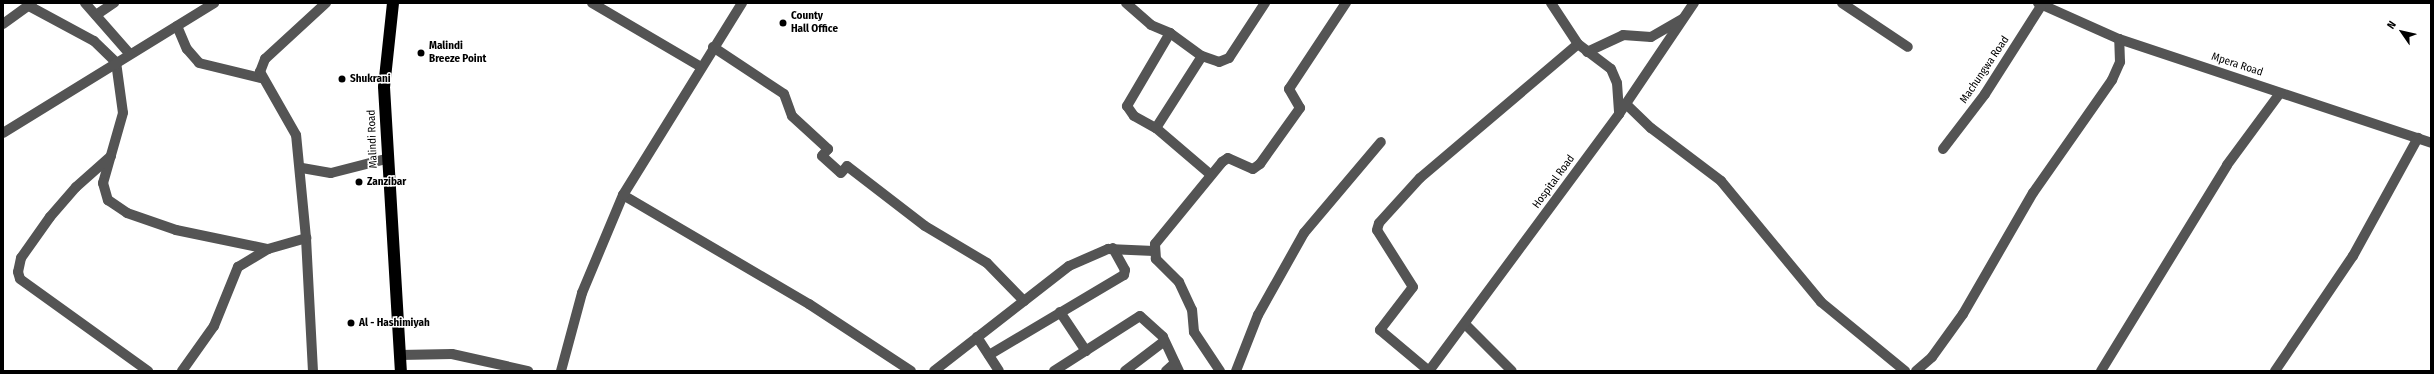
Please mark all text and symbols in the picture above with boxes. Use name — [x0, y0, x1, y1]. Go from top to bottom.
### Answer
place label: County Hall Office — [791, 10, 838, 36]
north arrow — [2382, 12, 2422, 52]
marker: County Hall Office — [778, 18, 788, 28]
text: N — [2384, 19, 2399, 31]
street label: Machungwa Road — [1958, 34, 2012, 106]
place label: Malindi Breeze Point — [429, 40, 486, 66]
marker: Malindi Breeze Point — [416, 48, 426, 58]
street label: Mpera Road — [2210, 50, 2264, 80]
place label: Shukrani — [350, 72, 391, 86]
marker: Shukrani — [337, 74, 347, 84]
street label: Malindi Road — [365, 109, 381, 169]
street label: Hospital Road — [1530, 153, 1578, 211]
place label: Zanzibar — [367, 175, 406, 189]
marker: Zanzibar — [354, 177, 364, 187]
place label: Al - Hashimiyah — [359, 316, 430, 330]
marker: Al - Hashimiyah — [346, 318, 356, 328]

